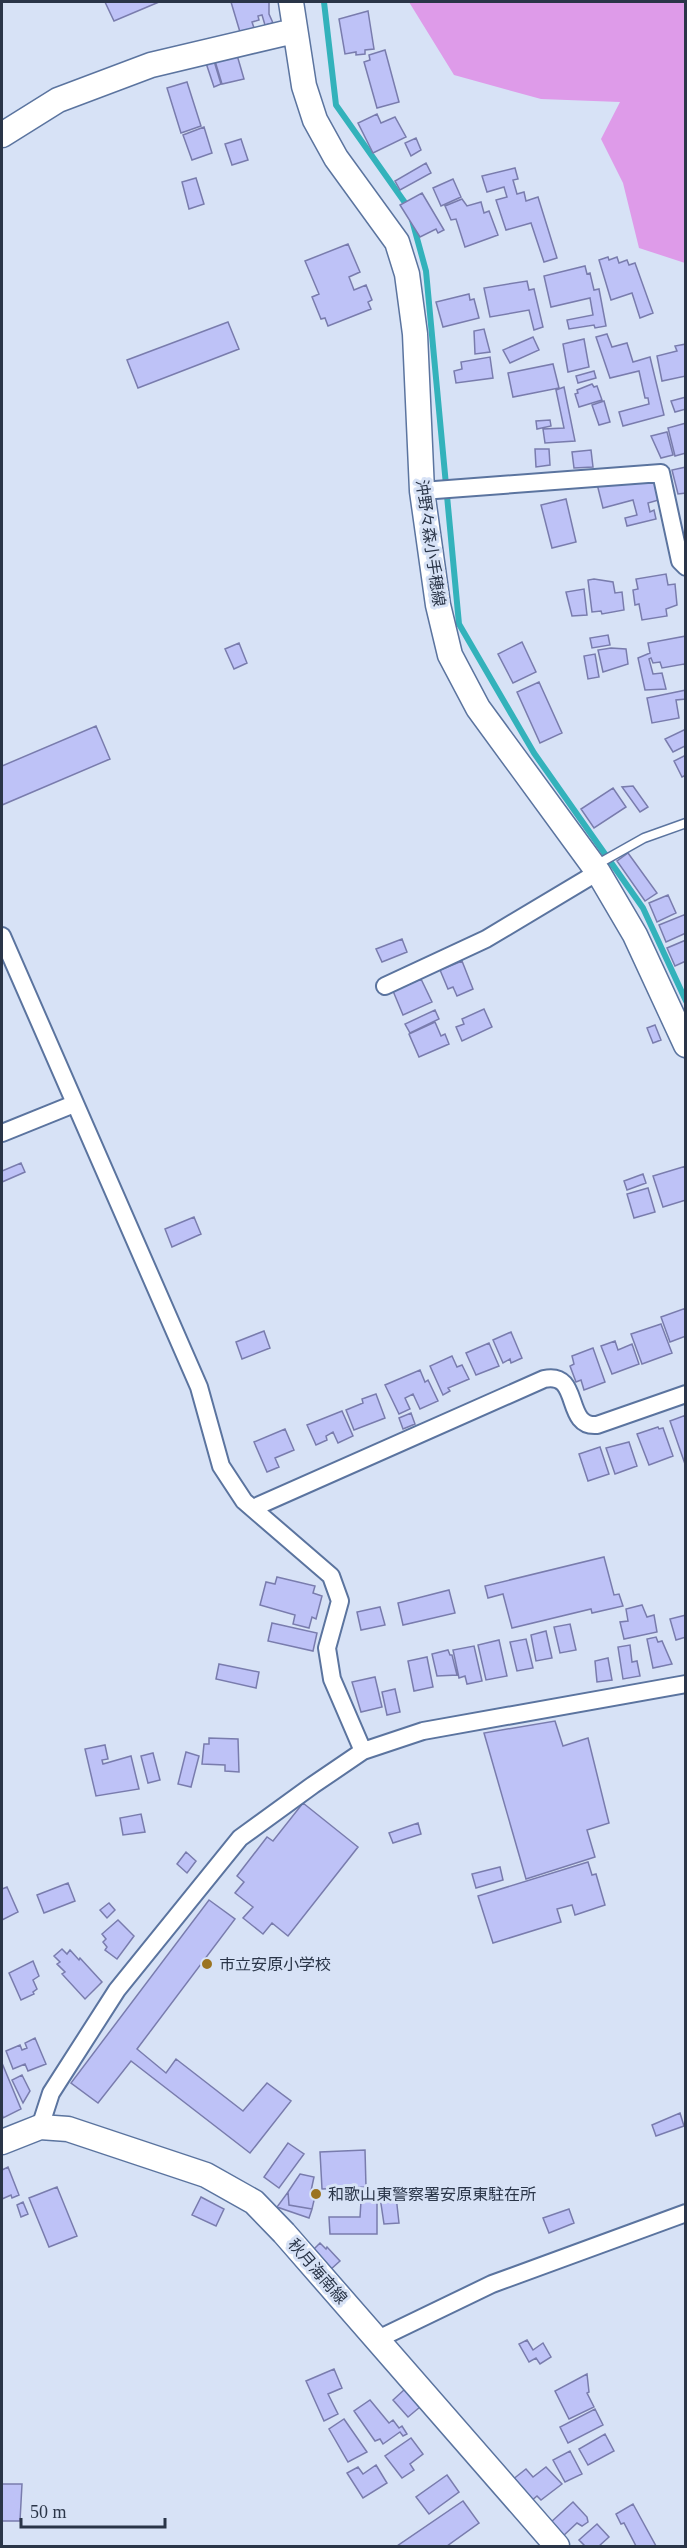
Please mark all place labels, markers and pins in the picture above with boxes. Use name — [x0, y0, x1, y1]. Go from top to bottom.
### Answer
place label: 市立安原小学校 — [219, 1956, 331, 1973]
marker: 市立安原小学校 — [200, 1957, 214, 1971]
place label: 和歌山東警察署安原東駐在所 — [328, 2186, 536, 2203]
marker: 和歌山東警察署安原東駐在所 — [309, 2187, 323, 2201]

